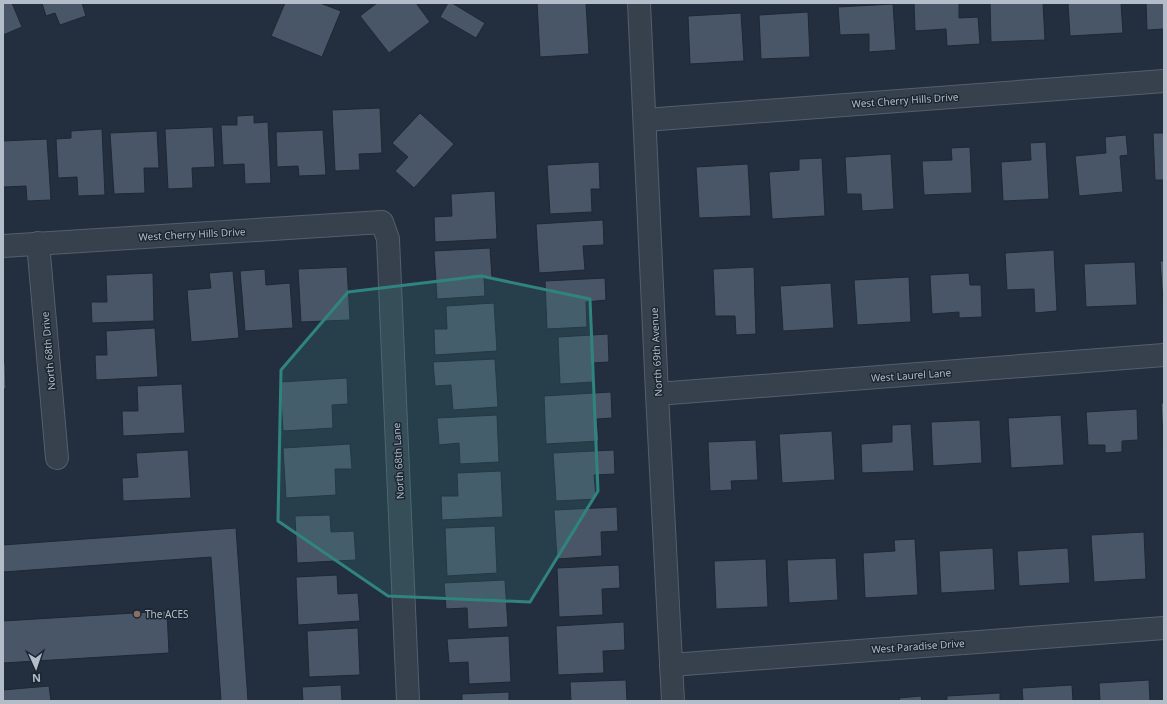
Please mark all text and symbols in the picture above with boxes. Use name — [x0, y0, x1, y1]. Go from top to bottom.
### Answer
street label: West Cherry Hills Drive — [851, 89, 959, 111]
street label: West Cherry Hills Drive — [138, 224, 246, 244]
street label: North 69th Avenue — [647, 307, 665, 397]
street label: North 68th Drive — [38, 311, 58, 391]
street label: West Laurel Lane — [871, 365, 952, 385]
street label: North 68th Lane — [389, 422, 407, 500]
place label: The ACES — [145, 607, 189, 621]
marker: The ACES — [132, 609, 142, 619]
street label: West Paradise Drive — [871, 636, 965, 656]
north arrow — [16, 648, 56, 688]
text: N — [32, 671, 41, 686]

